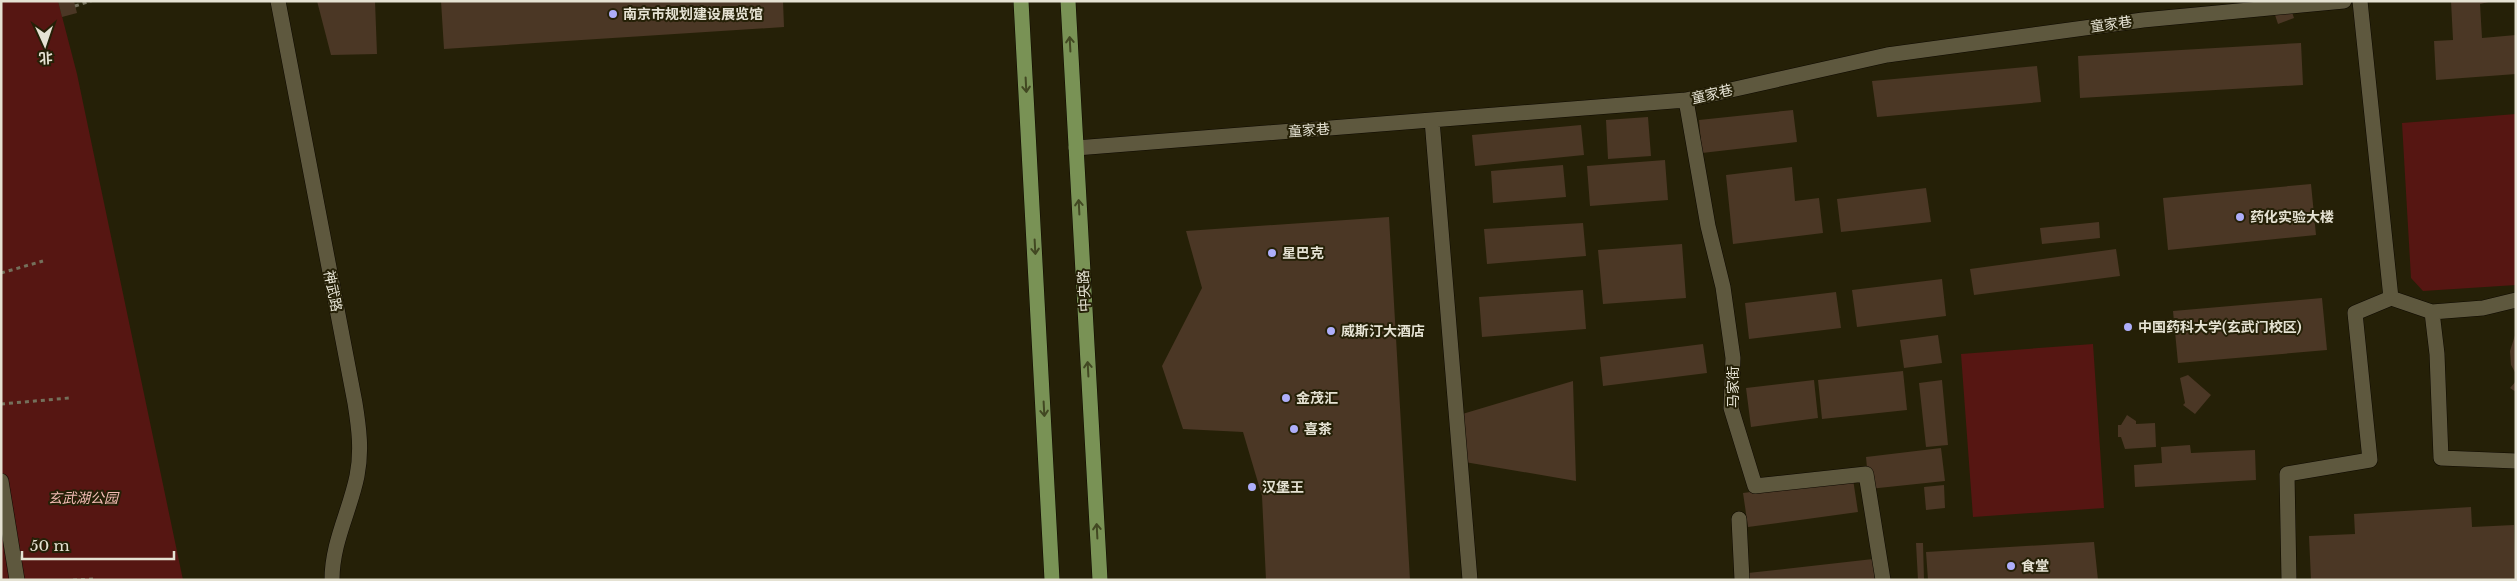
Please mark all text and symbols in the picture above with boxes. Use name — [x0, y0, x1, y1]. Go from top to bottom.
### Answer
place label: 南京市规划建设展览馆 — [623, 5, 763, 23]
marker: 南京市规划建设展览馆 — [607, 8, 619, 20]
street label: 童家巷 — [2089, 12, 2133, 36]
north arrow — [20, 20, 70, 70]
one-way arrow — [1065, 37, 1075, 53]
text: 北 — [38, 49, 53, 67]
one-way arrow — [1021, 77, 1030, 93]
street label: 童家巷 — [1690, 81, 1734, 107]
street label: 童家巷 — [1287, 120, 1331, 140]
one-way arrow — [1074, 199, 1083, 215]
place label: 药化实验大楼 — [2250, 208, 2334, 226]
marker: 药化实验大楼 — [2234, 211, 2246, 223]
one-way arrow — [1030, 239, 1039, 255]
place label: 星巴克 — [1282, 244, 1324, 262]
marker: 星巴克 — [1266, 247, 1278, 259]
street label: 神武路 — [320, 269, 346, 313]
street label: 中央路 — [1074, 270, 1094, 312]
place label: 中国药科大学(玄武门校区) — [2138, 318, 2302, 336]
marker: 中国药科大学(玄武门校区) — [2122, 321, 2134, 333]
place label: 威斯汀大酒店 — [1341, 322, 1425, 340]
marker: 威斯汀大酒店 — [1325, 325, 1337, 337]
one-way arrow — [1084, 361, 1093, 377]
street label: 马家街 — [1724, 366, 1742, 408]
place label: 金茂汇 — [1296, 389, 1338, 407]
marker: 金茂汇 — [1280, 392, 1292, 404]
one-way arrow — [1040, 401, 1049, 417]
place label: 喜茶 — [1304, 420, 1332, 438]
marker: 喜茶 — [1288, 423, 1300, 435]
place label: 汉堡王 — [1262, 478, 1304, 496]
marker: 汉堡王 — [1246, 481, 1258, 493]
park label: 玄武湖公园 — [48, 489, 120, 507]
one-way arrow — [1093, 523, 1102, 539]
scale bar — [22, 528, 175, 560]
text: 50 m — [30, 536, 70, 555]
place label: 食堂 — [2021, 557, 2049, 575]
marker: 食堂 — [2005, 560, 2017, 572]

